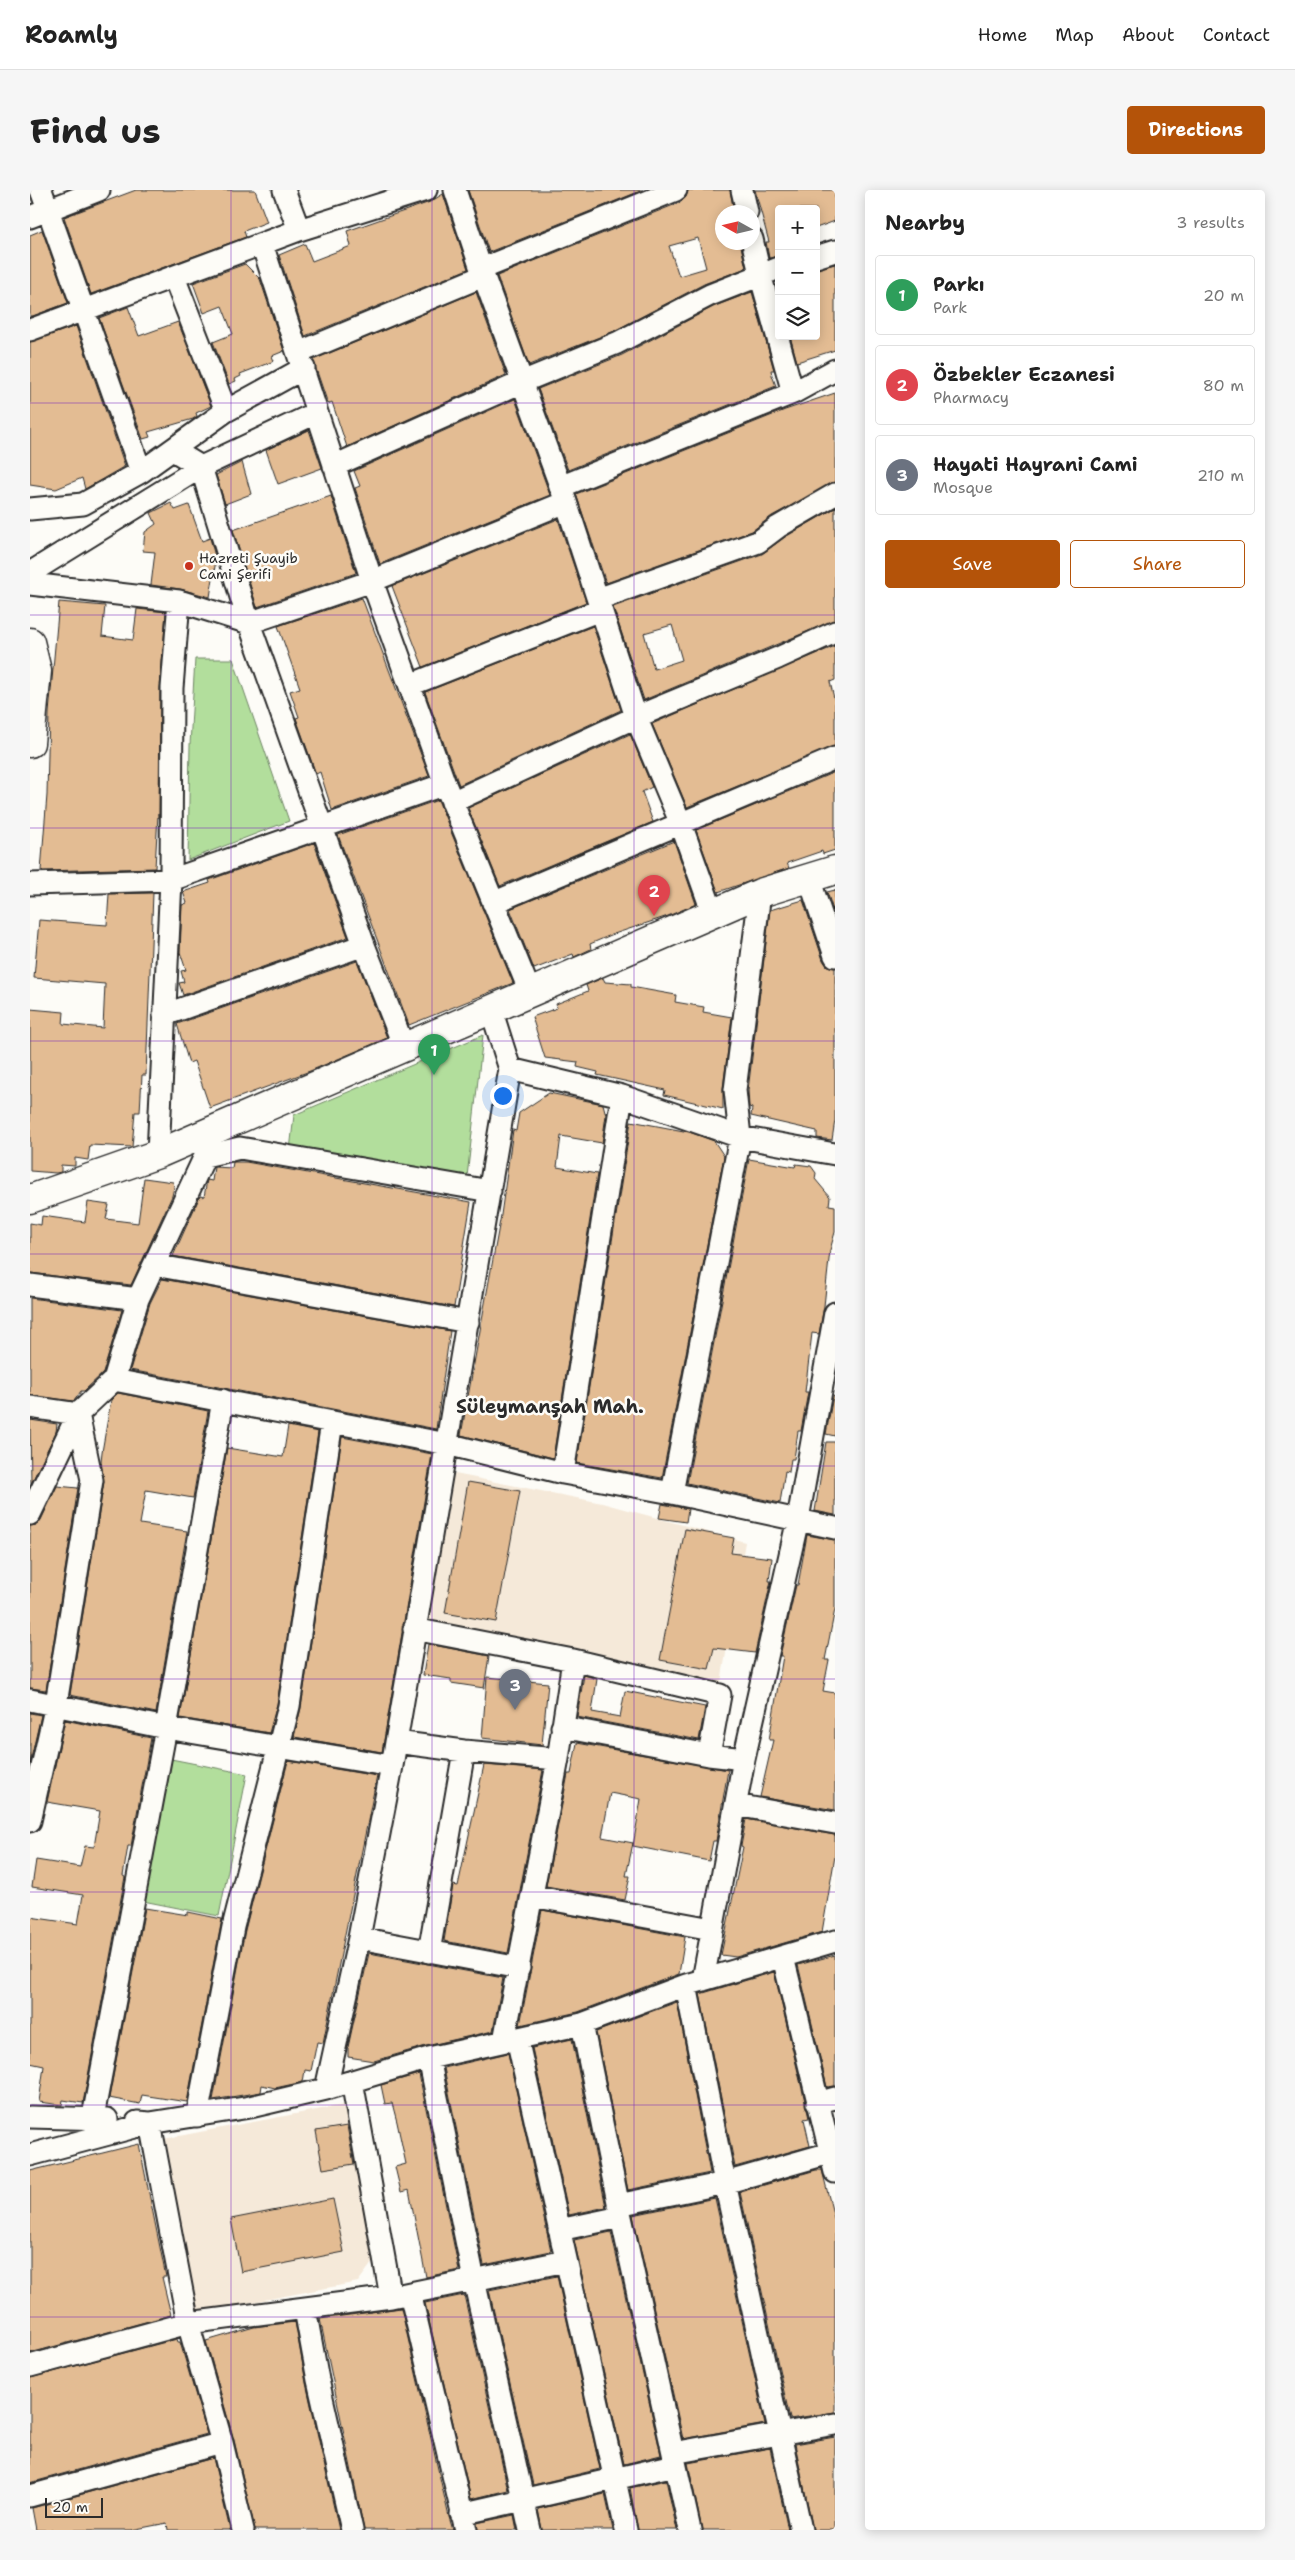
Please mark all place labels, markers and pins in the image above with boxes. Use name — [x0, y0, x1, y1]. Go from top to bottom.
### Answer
place label: Hazreti Şuayib Cami Şerifi — [199, 549, 298, 583]
marker: Hazreti Şuayib Cami Şerifi — [183, 560, 195, 572]
pin: 2 — [638, 875, 670, 916]
pin: 1 — [418, 1034, 450, 1075]
pin: 3 — [499, 1669, 531, 1710]

